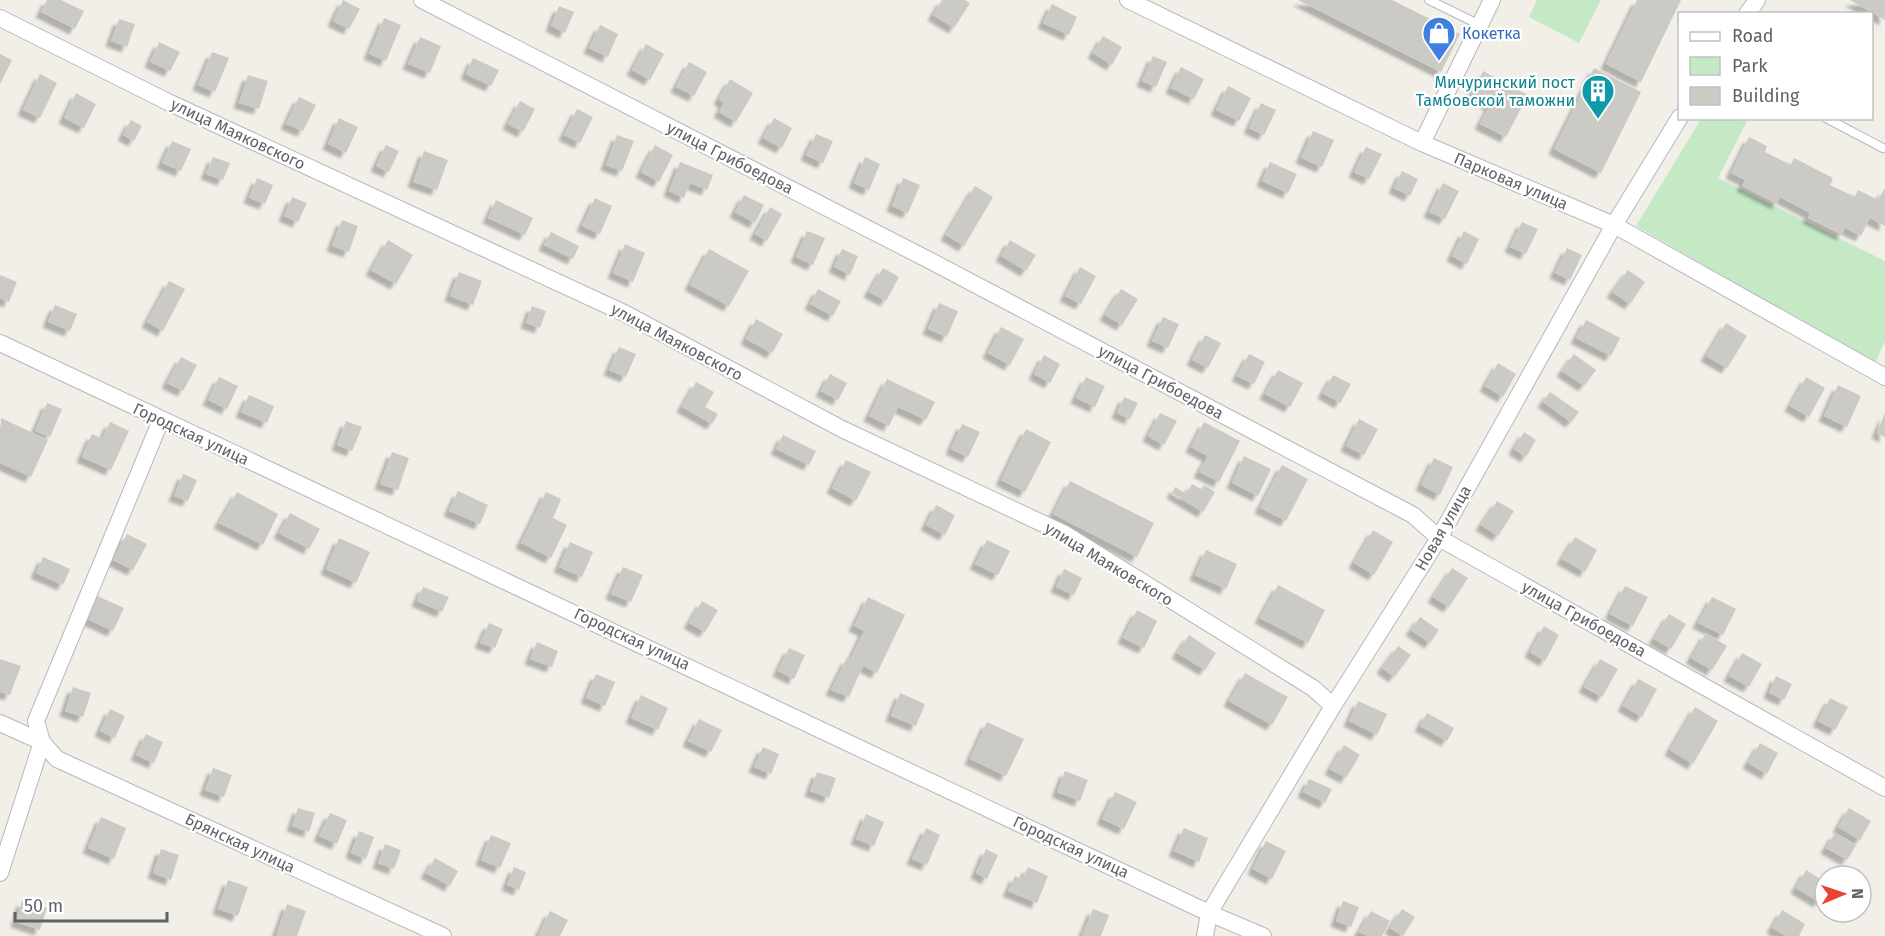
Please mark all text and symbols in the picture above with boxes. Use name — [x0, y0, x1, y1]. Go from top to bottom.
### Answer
legend — [1678, 12, 1873, 120]
shop icon: Кокетка — [1421, 15, 1457, 62]
place label: Кокетка — [1462, 24, 1521, 43]
text: Road — [1732, 25, 1774, 47]
text: Park — [1732, 55, 1768, 77]
place label: Мичуринский пост Тамбовской таможни — [1416, 73, 1576, 110]
building icon: Мичуринский пост Тамбовской таможни — [1580, 73, 1616, 120]
text: Building — [1732, 85, 1800, 107]
street label: улица Маяковского — [168, 94, 308, 174]
street label: улица Грибоедова — [664, 118, 796, 198]
street label: Парковая улица — [1451, 148, 1571, 214]
street label: улица Маяковского — [608, 299, 746, 385]
street label: улица Грибоедова — [1095, 341, 1227, 423]
street label: Городская улица — [130, 399, 252, 469]
street label: Новая улица — [1411, 482, 1475, 574]
street label: улица Маяковского — [1041, 518, 1177, 610]
street label: улица Грибоедова — [1519, 577, 1649, 661]
street label: Городская улица — [571, 604, 693, 674]
street label: Брянская улица — [182, 809, 298, 877]
street label: Городская улица — [1010, 812, 1132, 882]
north arrow — [1813, 864, 1873, 924]
scale bar — [15, 885, 166, 923]
text: N — [1848, 888, 1867, 899]
text: 50 m — [24, 895, 63, 917]

